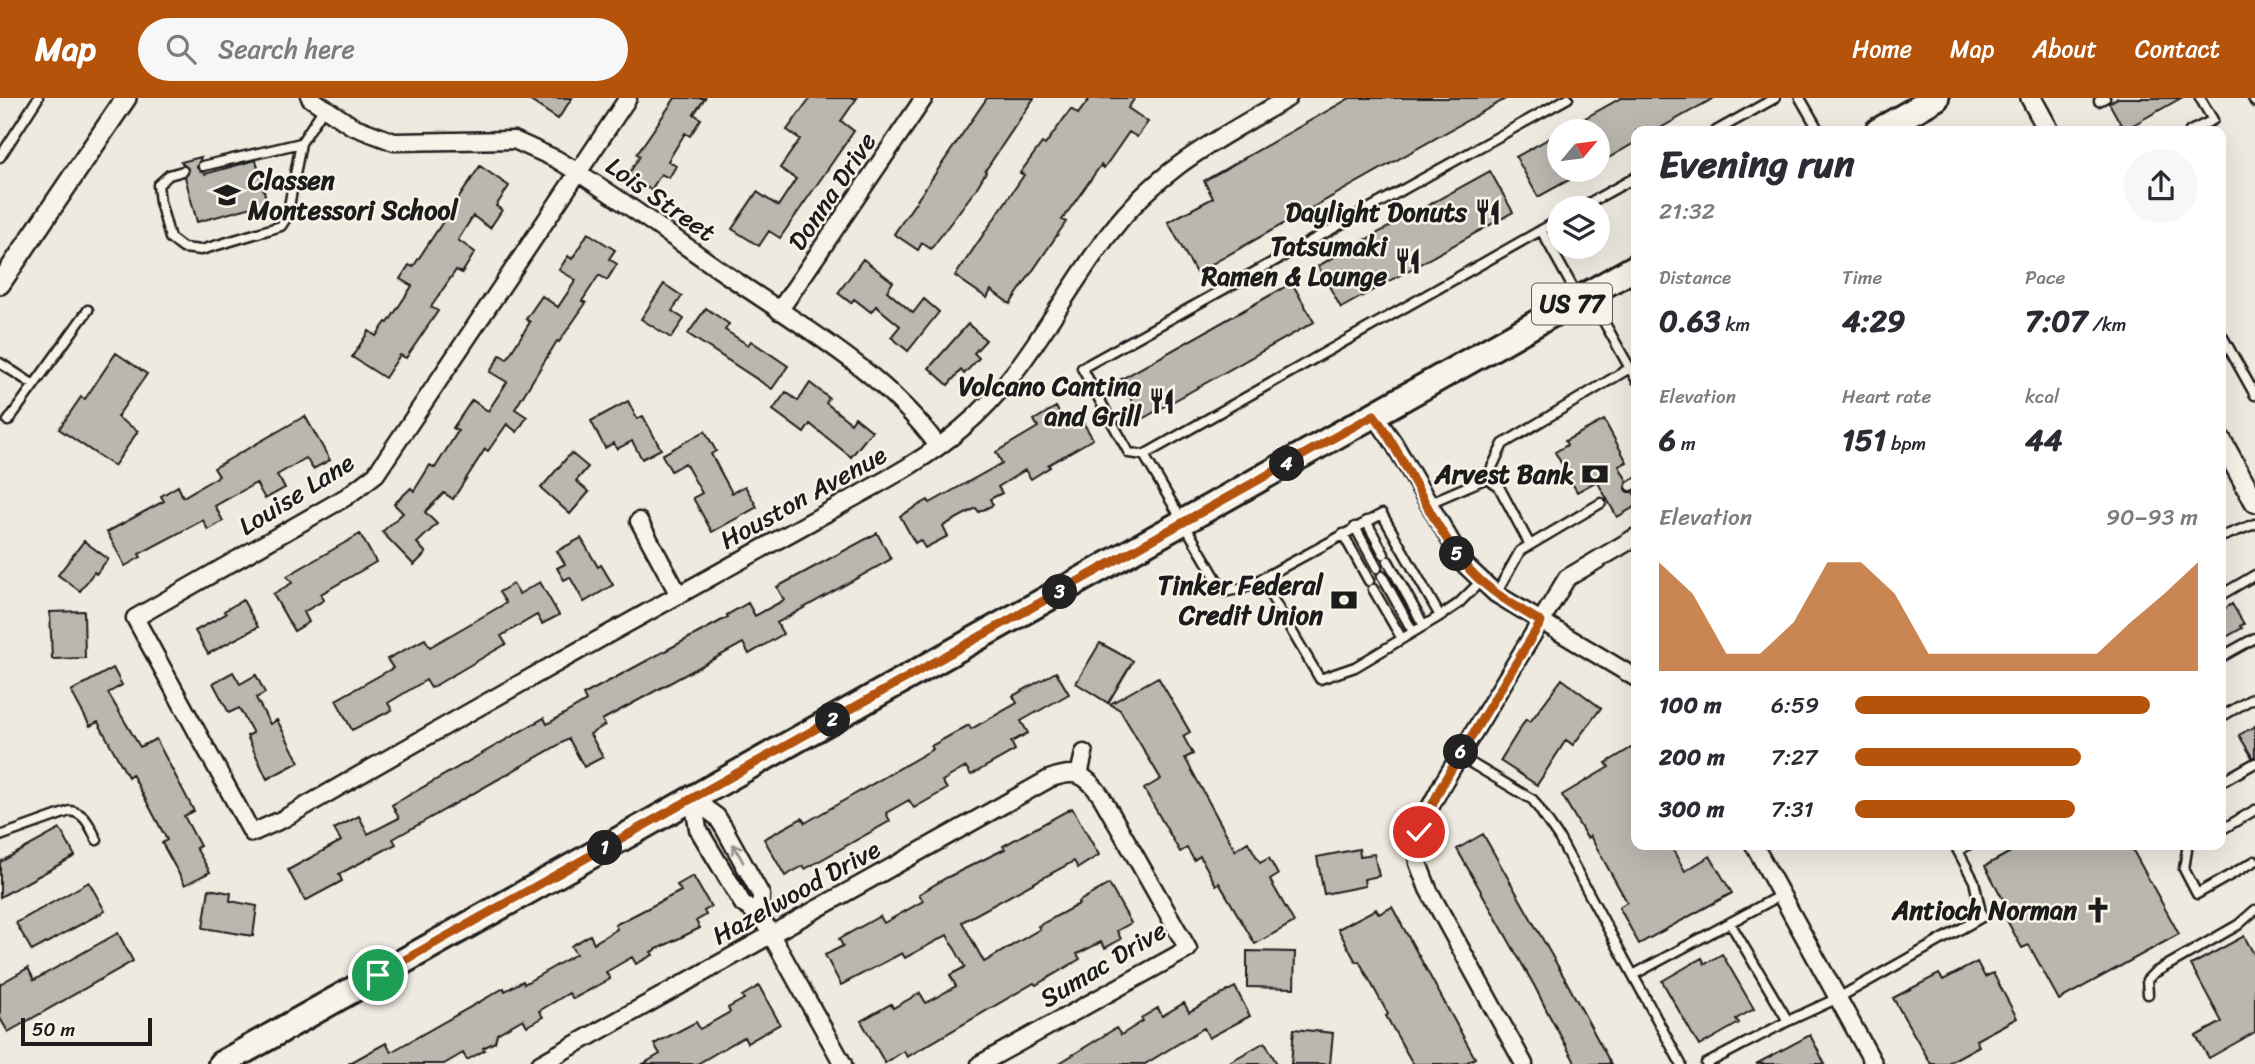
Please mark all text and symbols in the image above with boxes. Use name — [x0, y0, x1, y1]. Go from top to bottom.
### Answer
search box — [138, 18, 628, 81]
text: Map — [35, 20, 96, 78]
text: Search here — [218, 26, 355, 72]
text: Home — [1852, 28, 1912, 70]
text: Map — [1950, 28, 1994, 70]
text: About — [2032, 28, 2097, 70]
text: Contact — [2135, 28, 2220, 70]
icon: search — [162, 30, 200, 68]
north arrow — [1547, 119, 1610, 182]
map controls — [1547, 119, 1610, 259]
street label: Donna Drive — [775, 122, 889, 260]
text: Evening run — [1659, 131, 1855, 198]
street label: Lois Street — [596, 144, 726, 254]
button: share — [2124, 149, 2198, 223]
place label: Classen Montessori School — [247, 157, 459, 233]
school or university icon: Classen Montessori School — [212, 180, 242, 210]
place label: Daylight Donuts — [1286, 189, 1468, 235]
text: 21:32 — [1659, 191, 1715, 232]
button: layers — [1547, 196, 1610, 259]
restaurant icon: Daylight Donuts — [1473, 197, 1503, 227]
place label: Tatsumaki Ramen & Lounge — [1200, 223, 1389, 299]
restaurant icon: Tatsumaki Ramen & Lounge — [1393, 246, 1423, 276]
text: Distance — [1659, 261, 1731, 294]
text: Time — [1842, 261, 1882, 294]
text: Pace — [2025, 261, 2065, 294]
road number: US 77 — [1532, 284, 1612, 324]
text: 0.63 — [1659, 294, 1721, 348]
text: 4:29 — [1842, 294, 1906, 348]
text: 7:07 — [2025, 294, 2087, 348]
text: km — [1721, 308, 1750, 341]
text: /km — [2087, 308, 2126, 341]
place label: Volcano Cantina and Grill — [958, 363, 1143, 439]
text: Elevation — [1659, 380, 1736, 413]
text: Heart rate — [1842, 380, 1931, 413]
text: kcal — [2025, 380, 2060, 413]
restaurant icon: Volcano Cantina and Grill — [1147, 386, 1177, 416]
text: 6 — [1659, 413, 1676, 467]
text: 151 — [1842, 413, 1886, 467]
text: 44 — [2025, 413, 2063, 467]
text: m — [1676, 427, 1696, 460]
text: bpm — [1886, 427, 1926, 460]
street label: Houston Avenue — [711, 432, 896, 562]
street label: Louise Lane — [229, 440, 364, 548]
pin: 4 — [1270, 446, 1304, 482]
text: 4 — [1281, 447, 1292, 480]
place label: Arvest Bank — [1434, 451, 1574, 497]
bank icon: Arvest Bank — [1580, 459, 1610, 489]
text: Elevation — [1659, 497, 1752, 538]
text: 90–93 m — [2106, 497, 2198, 538]
pin: 5 — [1440, 536, 1474, 572]
text: 5 — [1451, 537, 1462, 570]
place label: Tinker Federal Credit Union — [1158, 562, 1325, 638]
pin: 3 — [1042, 574, 1078, 610]
text: 3 — [1054, 575, 1065, 608]
bank icon: Tinker Federal Credit Union — [1329, 585, 1359, 615]
text: 100 m — [1659, 685, 1722, 726]
text: 6:59 — [1771, 685, 1819, 726]
pin: 2 — [816, 702, 850, 738]
text: 2 — [827, 703, 838, 736]
pin: 6 — [1444, 734, 1478, 770]
text: 6 — [1455, 735, 1466, 768]
text: 200 m — [1659, 737, 1725, 778]
text: 7:27 — [1771, 737, 1817, 778]
text: 300 m — [1659, 789, 1724, 830]
text: 7:31 — [1771, 789, 1814, 830]
pin — [1389, 802, 1449, 862]
icon: check — [1400, 813, 1438, 851]
street label: Hazelwood Drive — [703, 826, 889, 957]
pin: 1 — [588, 830, 622, 866]
text: 1 — [600, 831, 609, 864]
one-way arrow — [730, 843, 744, 864]
place label: Antioch Norman — [1891, 887, 2077, 933]
church icon: Antioch Norman — [2083, 895, 2113, 925]
street label: Sumac Drive — [1030, 908, 1176, 1020]
pin — [348, 945, 408, 1005]
icon: arrive — [359, 956, 397, 994]
text: 50 m — [32, 1013, 75, 1046]
scale bar — [21, 1015, 152, 1047]

